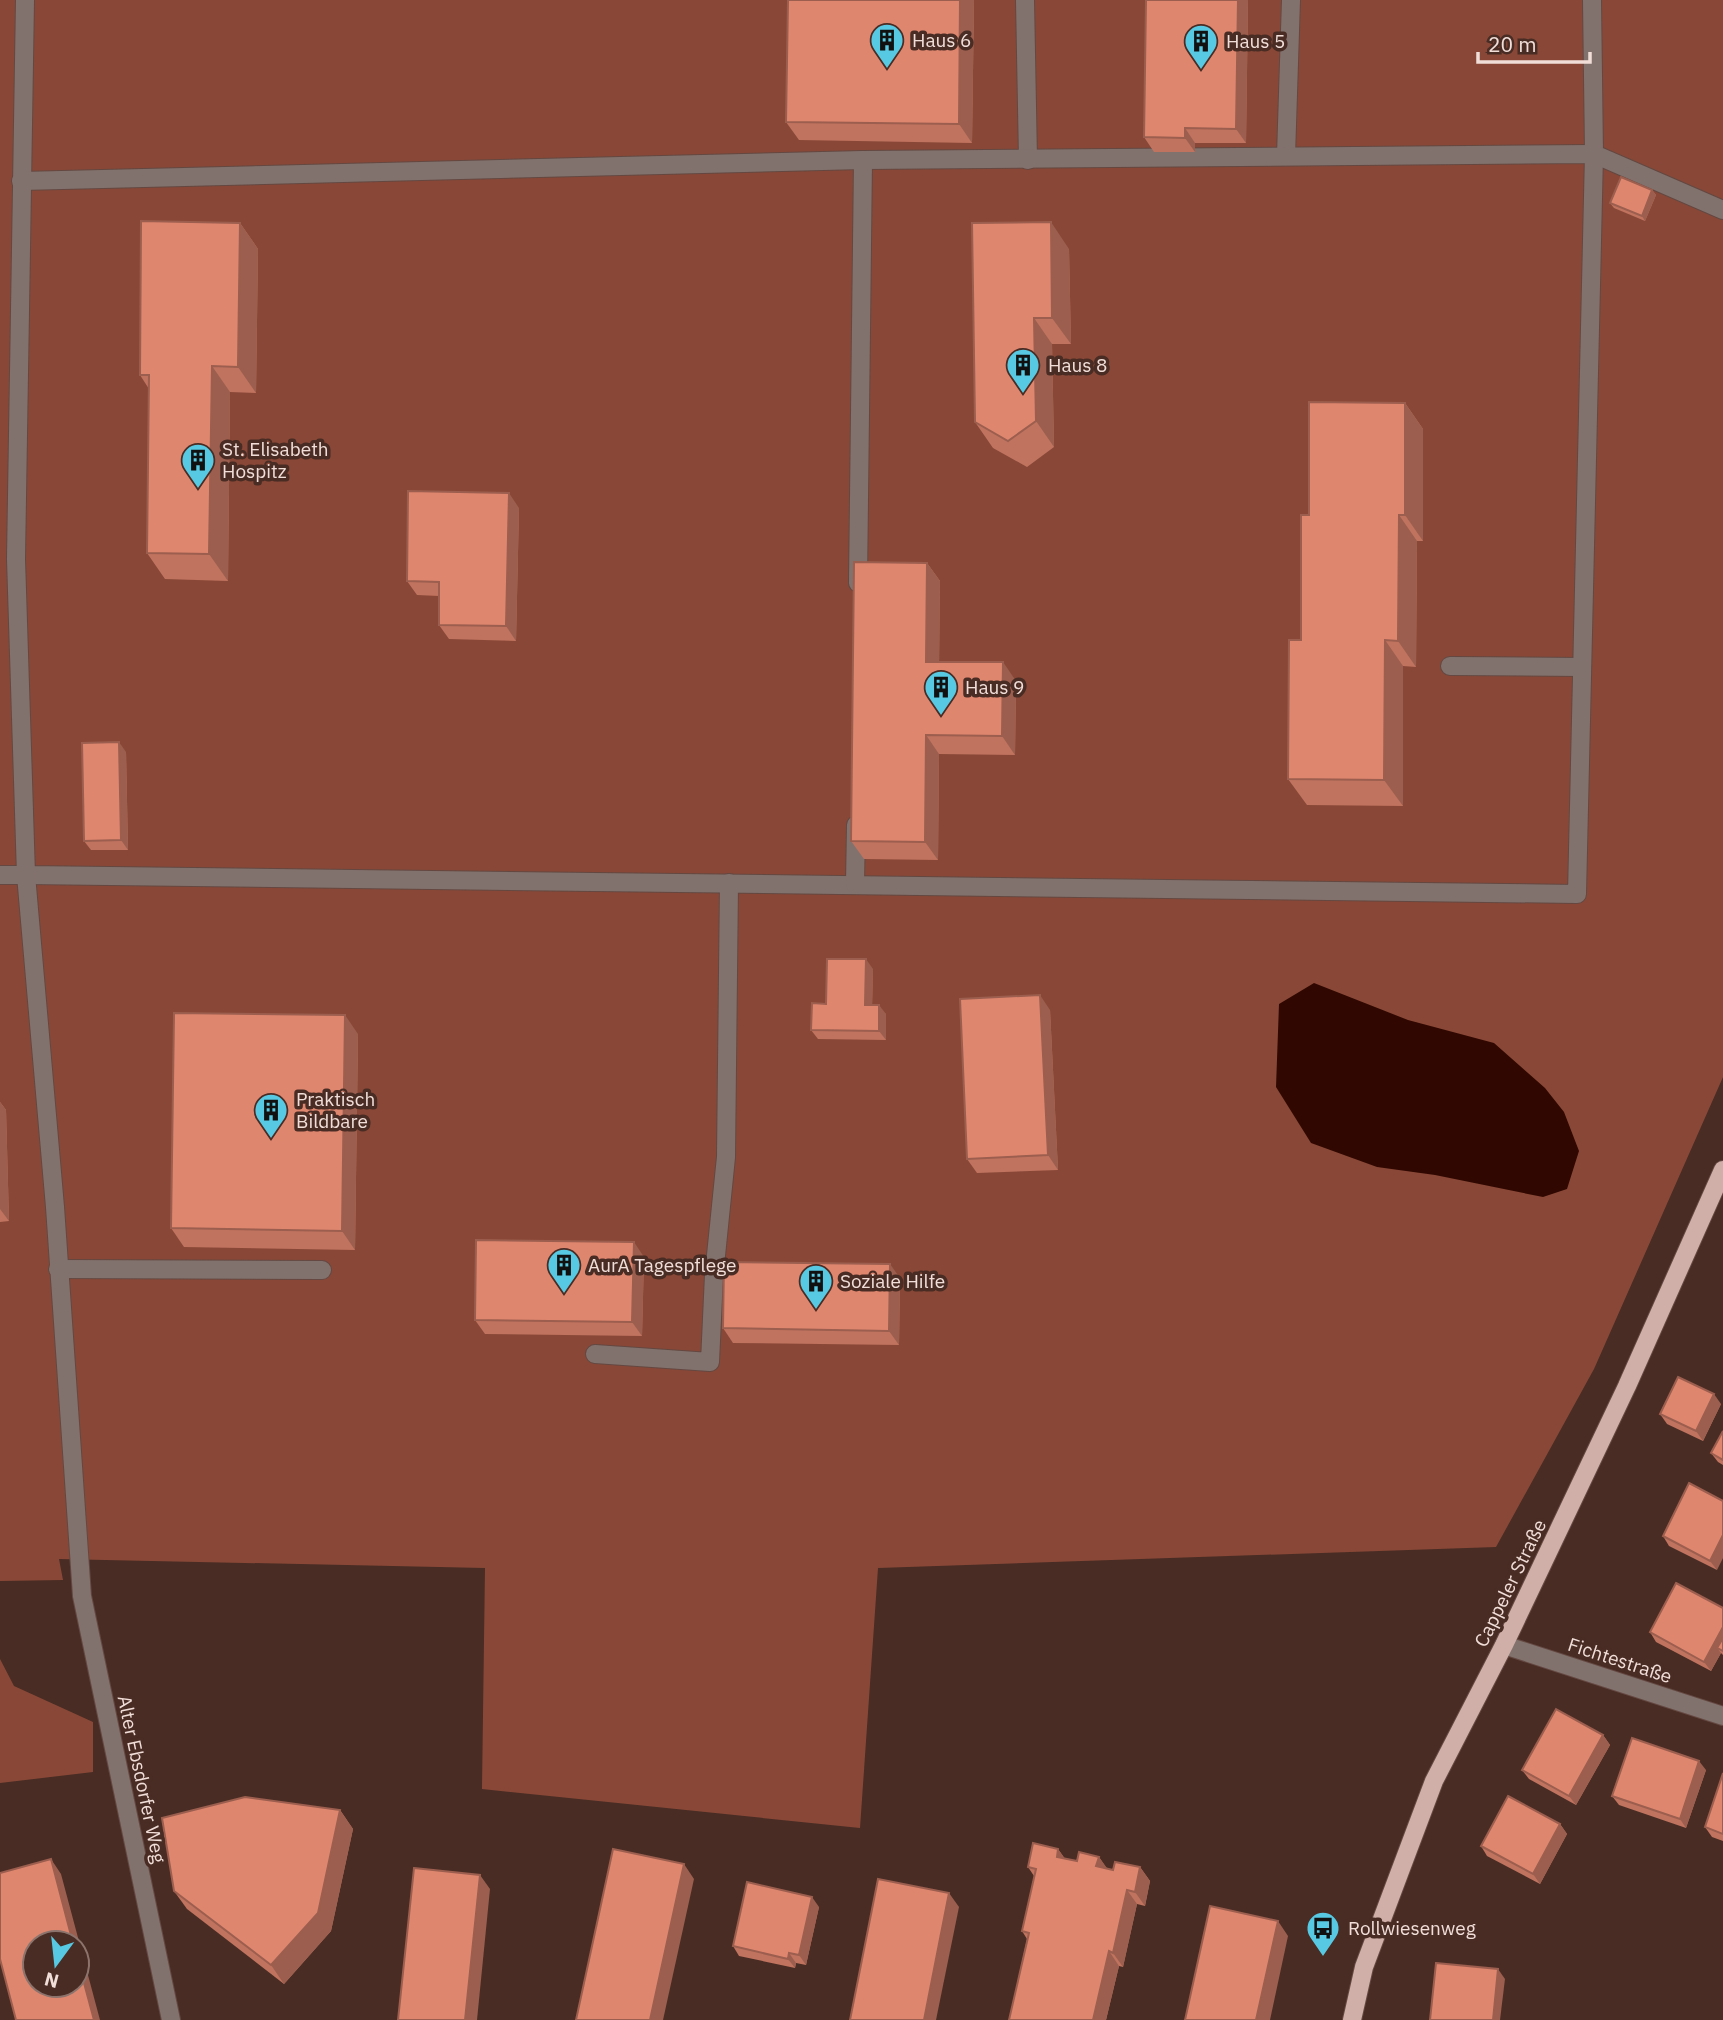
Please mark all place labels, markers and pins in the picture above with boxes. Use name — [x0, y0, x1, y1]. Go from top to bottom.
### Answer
building icon: Haus 6 — [868, 21, 906, 70]
building icon: Haus 5 — [1182, 22, 1220, 71]
place label: Haus 6 — [912, 28, 972, 52]
place label: Haus 5 — [1226, 29, 1286, 53]
building icon: Haus 8 — [1004, 346, 1042, 395]
place label: Haus 8 — [1048, 353, 1108, 377]
place label: St. Elisabeth Hospitz — [222, 437, 329, 483]
building icon: St. Elisabeth Hospitz — [179, 441, 217, 490]
building icon: Haus 9 — [922, 668, 960, 717]
place label: Haus 9 — [965, 675, 1025, 699]
place label: Praktisch Bildbare — [296, 1087, 375, 1133]
building icon: Praktisch Bildbare — [252, 1091, 290, 1140]
building icon: AurA Tagespflege — [545, 1246, 583, 1295]
place label: AurA Tagespflege — [588, 1253, 736, 1277]
building icon: Soziale Hilfe — [797, 1262, 835, 1311]
place label: Soziale Hilfe — [840, 1269, 945, 1293]
bus stop icon: Rollwiesenweg — [1304, 1909, 1342, 1958]
place label: Rollwiesenweg — [1348, 1916, 1476, 1940]

